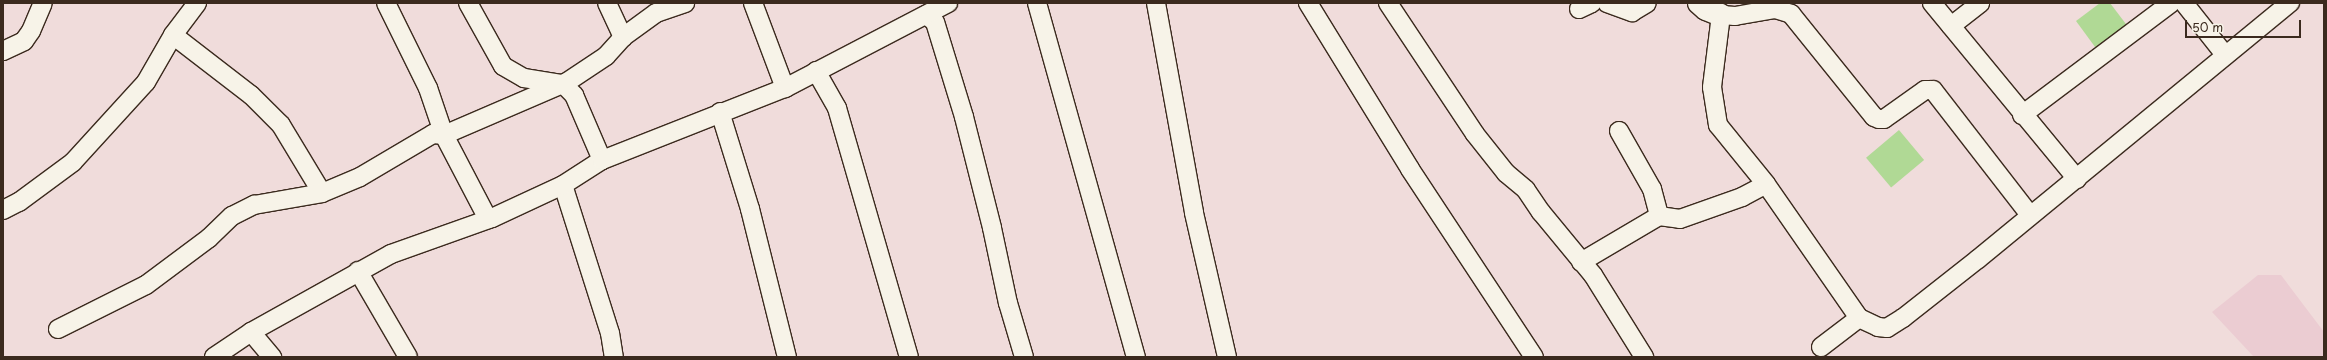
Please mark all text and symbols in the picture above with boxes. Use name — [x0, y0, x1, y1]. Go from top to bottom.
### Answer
scale bar — [2187, 12, 2303, 38]
text: 50 m — [2192, 18, 2223, 36]

